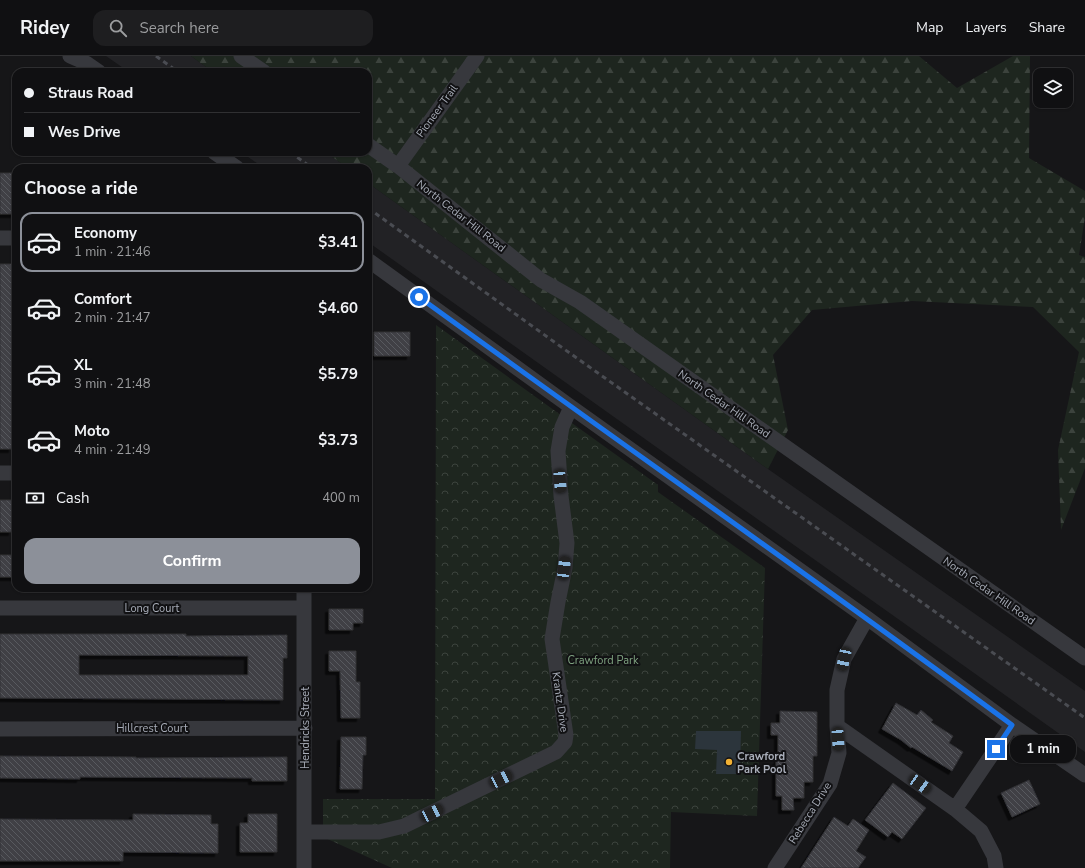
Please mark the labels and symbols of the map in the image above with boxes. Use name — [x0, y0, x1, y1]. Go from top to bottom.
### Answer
street label: Pioneer Trail — [413, 81, 462, 140]
street label: North Cedar Hill Road — [413, 176, 509, 256]
route start — [410, 288, 428, 306]
street label: North Cedar Hill Road — [675, 367, 773, 441]
car — [553, 469, 567, 493]
street label: North Cedar Hill Road — [940, 554, 1038, 628]
car — [557, 555, 571, 581]
street label: Long Court — [125, 601, 180, 616]
car — [836, 646, 852, 672]
park label: Crawford Park — [567, 653, 639, 668]
street label: Krantz Drive — [548, 671, 572, 733]
street label: Hendricks Street — [298, 687, 313, 769]
street label: Hillcrest Court — [116, 721, 188, 736]
car — [831, 727, 845, 751]
callout: 1 min — [1010, 735, 1076, 763]
route end — [987, 740, 1005, 758]
place label: Crawford Park Pool — [737, 749, 787, 777]
marker: Crawford Park Pool — [724, 757, 734, 767]
car — [488, 768, 514, 790]
car — [907, 772, 933, 796]
street label: Rebecca Drive — [785, 779, 835, 847]
car — [419, 802, 445, 824]

